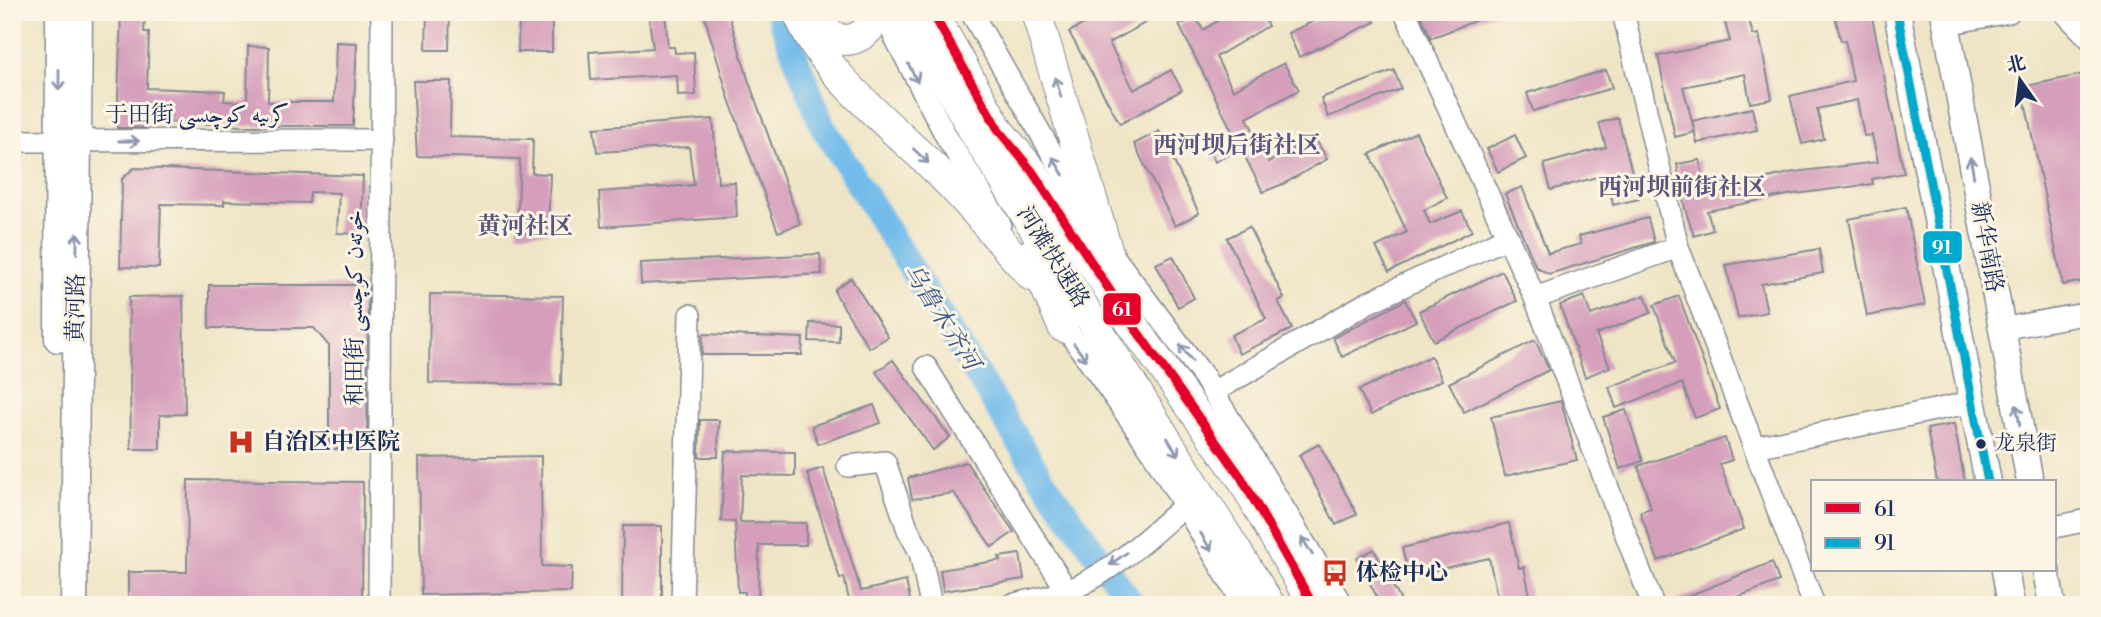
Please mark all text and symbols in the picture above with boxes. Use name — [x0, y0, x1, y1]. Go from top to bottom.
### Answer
north arrow — [1986, 46, 2056, 116]
text: 北 — [2004, 51, 2028, 78]
one-way arrow — [907, 62, 921, 83]
one-way arrow — [52, 69, 66, 92]
one-way arrow — [1051, 76, 1064, 98]
street label: 于田街 كرىيە كوچىسى — [105, 101, 289, 131]
district label: 西河坝后街社区 — [1153, 131, 1321, 161]
one-way arrow — [118, 134, 141, 148]
one-way arrow — [912, 147, 929, 164]
one-way arrow — [1051, 156, 1065, 176]
one-way arrow — [1965, 156, 1978, 179]
district label: 西河坝前街社区 — [1598, 173, 1766, 203]
street label: 新华南路 — [1965, 199, 2009, 295]
street label: 河滩快速路 — [1011, 201, 1095, 313]
street label: 和田街 خوتەن كوچىسى — [341, 210, 371, 406]
district label: 黄河社区 — [477, 212, 573, 242]
line badge: 91 — [1922, 230, 1963, 264]
one-way arrow — [70, 231, 84, 254]
text: 91 — [1932, 236, 1952, 260]
water label: 乌鲁木齐河 — [896, 258, 988, 379]
street label: 黄河路 — [61, 273, 91, 343]
line badge: 61 — [1102, 292, 1142, 326]
text: 61 — [1112, 298, 1132, 322]
one-way arrow — [1073, 342, 1087, 361]
one-way arrow — [1179, 344, 1194, 363]
one-way arrow — [2011, 404, 2024, 427]
hospital icon: 自治区中医院 — [226, 427, 256, 457]
place label: 自治区中医院 — [262, 428, 400, 456]
place label: 龙泉街 — [1994, 431, 2057, 457]
one-way arrow — [1166, 436, 1180, 456]
marker: 龙泉街 — [1974, 437, 1988, 451]
legend — [1811, 480, 2056, 572]
text: 61 — [1874, 497, 1895, 523]
one-way arrow — [1199, 531, 1213, 551]
text: 91 — [1874, 531, 1895, 557]
one-way arrow — [1300, 536, 1314, 556]
one-way arrow — [1109, 552, 1128, 567]
bus stop icon: 体检中心 — [1320, 558, 1350, 588]
place label: 体检中心 — [1356, 559, 1448, 587]

